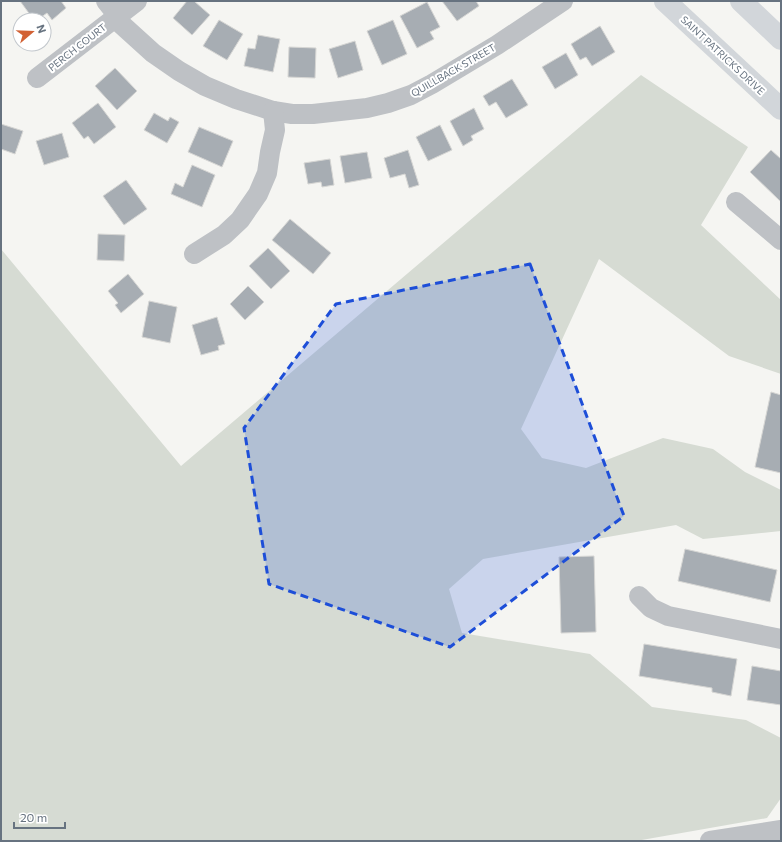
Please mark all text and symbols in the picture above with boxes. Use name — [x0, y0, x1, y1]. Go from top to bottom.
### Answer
north arrow — [12, 12, 52, 52]
street label: SAINT PATRICKS DRIVE — [679, 13, 767, 97]
street label: PERCH COURT — [46, 20, 109, 73]
text: N — [34, 23, 49, 35]
street label: QUILLBACK STREET — [409, 41, 498, 99]
scale bar — [14, 804, 65, 830]
text: 20 m — [20, 810, 47, 824]

